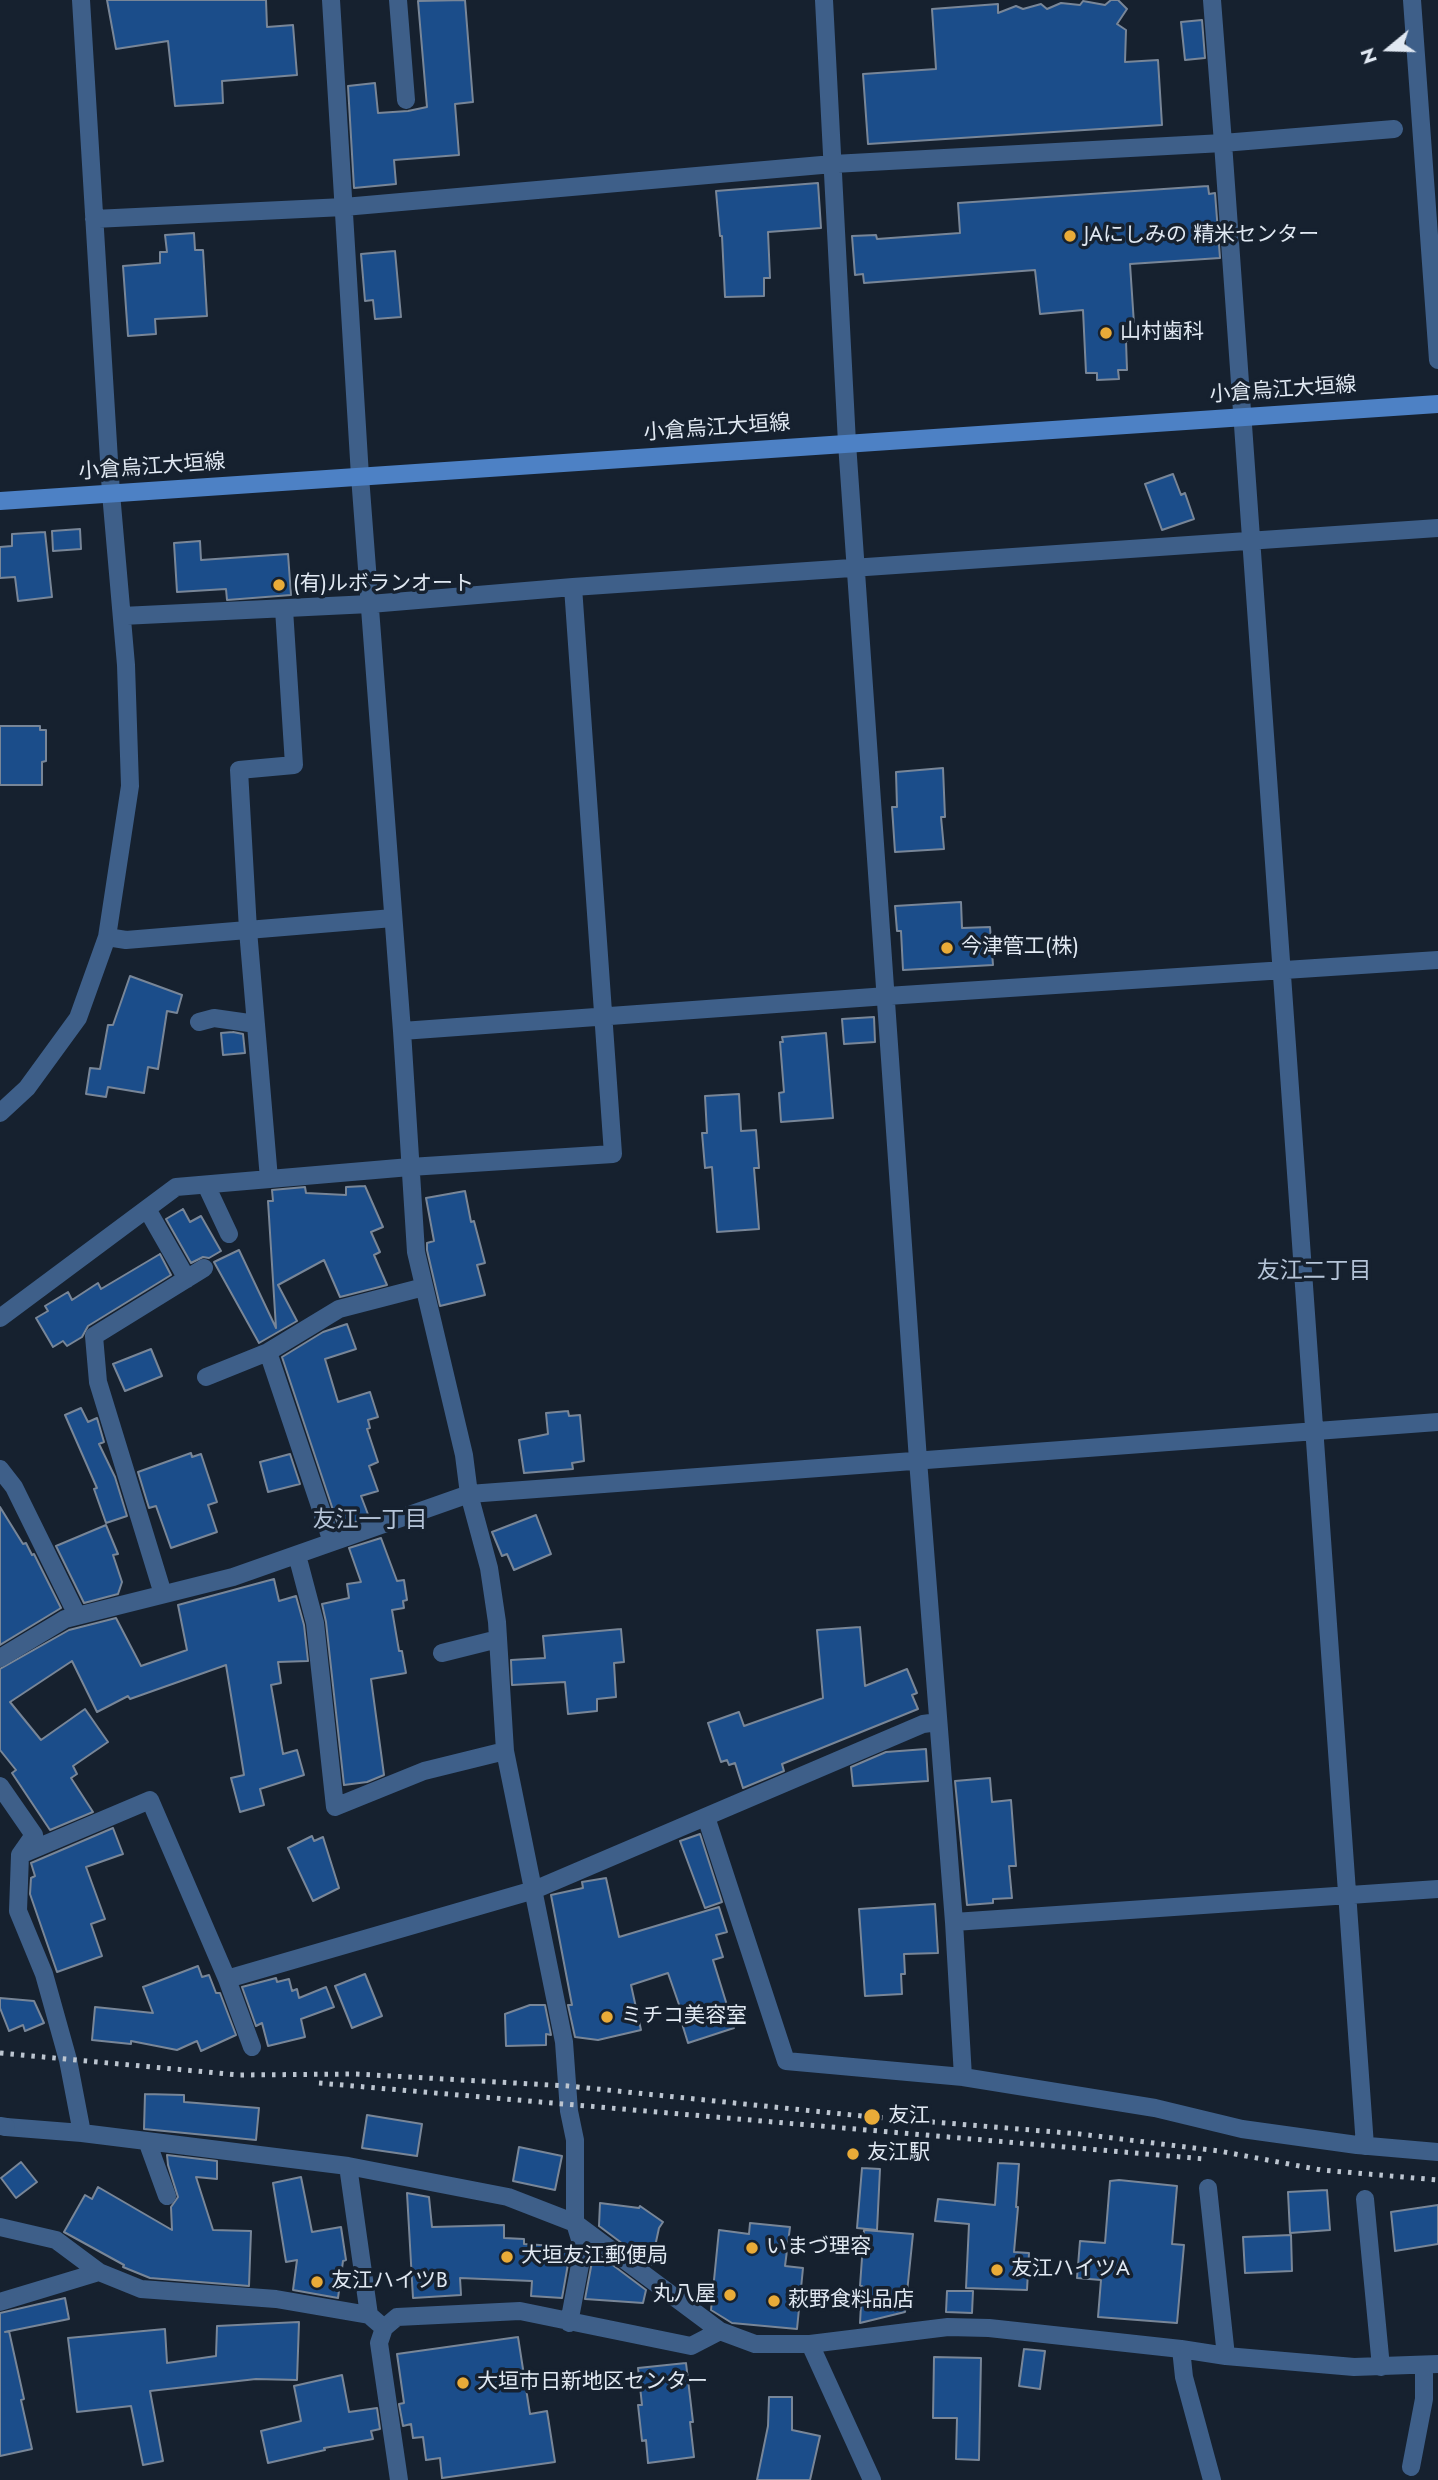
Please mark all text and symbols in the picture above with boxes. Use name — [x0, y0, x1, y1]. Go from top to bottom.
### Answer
north arrow — [1354, 14, 1424, 84]
text: N — [1353, 44, 1384, 68]
place label: JAにしみの 精米センター — [1084, 223, 1319, 249]
marker: JAにしみの 精米センター — [1062, 228, 1078, 244]
place label: 山村歯科 — [1120, 320, 1204, 346]
marker: 山村歯科 — [1098, 325, 1114, 341]
street label: 小倉烏江大垣線 — [1209, 373, 1357, 409]
street label: 小倉烏江大垣線 — [643, 411, 791, 447]
street label: 小倉烏江大垣線 — [78, 450, 226, 486]
place label: (有)ルボランオート — [293, 572, 474, 598]
marker: (有)ルボランオート — [271, 577, 287, 593]
place label: 今津管工(株) — [961, 935, 1079, 961]
marker: 今津管工(株) — [939, 940, 955, 956]
district label: 友江二丁目 — [1257, 1258, 1371, 1286]
district label: 友江一丁目 — [313, 1507, 427, 1535]
place label: ミチコ美容室 — [621, 2004, 747, 2030]
marker: ミチコ美容室 — [599, 2009, 615, 2025]
place label: 友江 — [888, 2104, 930, 2130]
marker: 友江 — [862, 2107, 882, 2127]
place label: 友江駅 — [867, 2141, 930, 2167]
marker: 友江駅 — [845, 2146, 861, 2162]
place label: いまづ理容 — [766, 2235, 871, 2261]
marker: いまづ理容 — [744, 2240, 760, 2256]
place label: 大垣友江郵便局 — [521, 2244, 668, 2270]
marker: 大垣友江郵便局 — [499, 2249, 515, 2265]
place label: 友江ハイツA — [1011, 2257, 1130, 2283]
marker: 友江ハイツA — [989, 2262, 1005, 2278]
place label: 友江ハイツB — [331, 2269, 448, 2295]
marker: 友江ハイツB — [309, 2274, 325, 2290]
place label: 丸八屋 — [653, 2282, 716, 2308]
marker: 丸八屋 — [722, 2287, 738, 2303]
place label: 萩野食料品店 — [788, 2288, 914, 2314]
marker: 萩野食料品店 — [766, 2293, 782, 2309]
place label: 大垣市日新地区センター — [477, 2370, 708, 2396]
marker: 大垣市日新地区センター — [455, 2375, 471, 2391]

